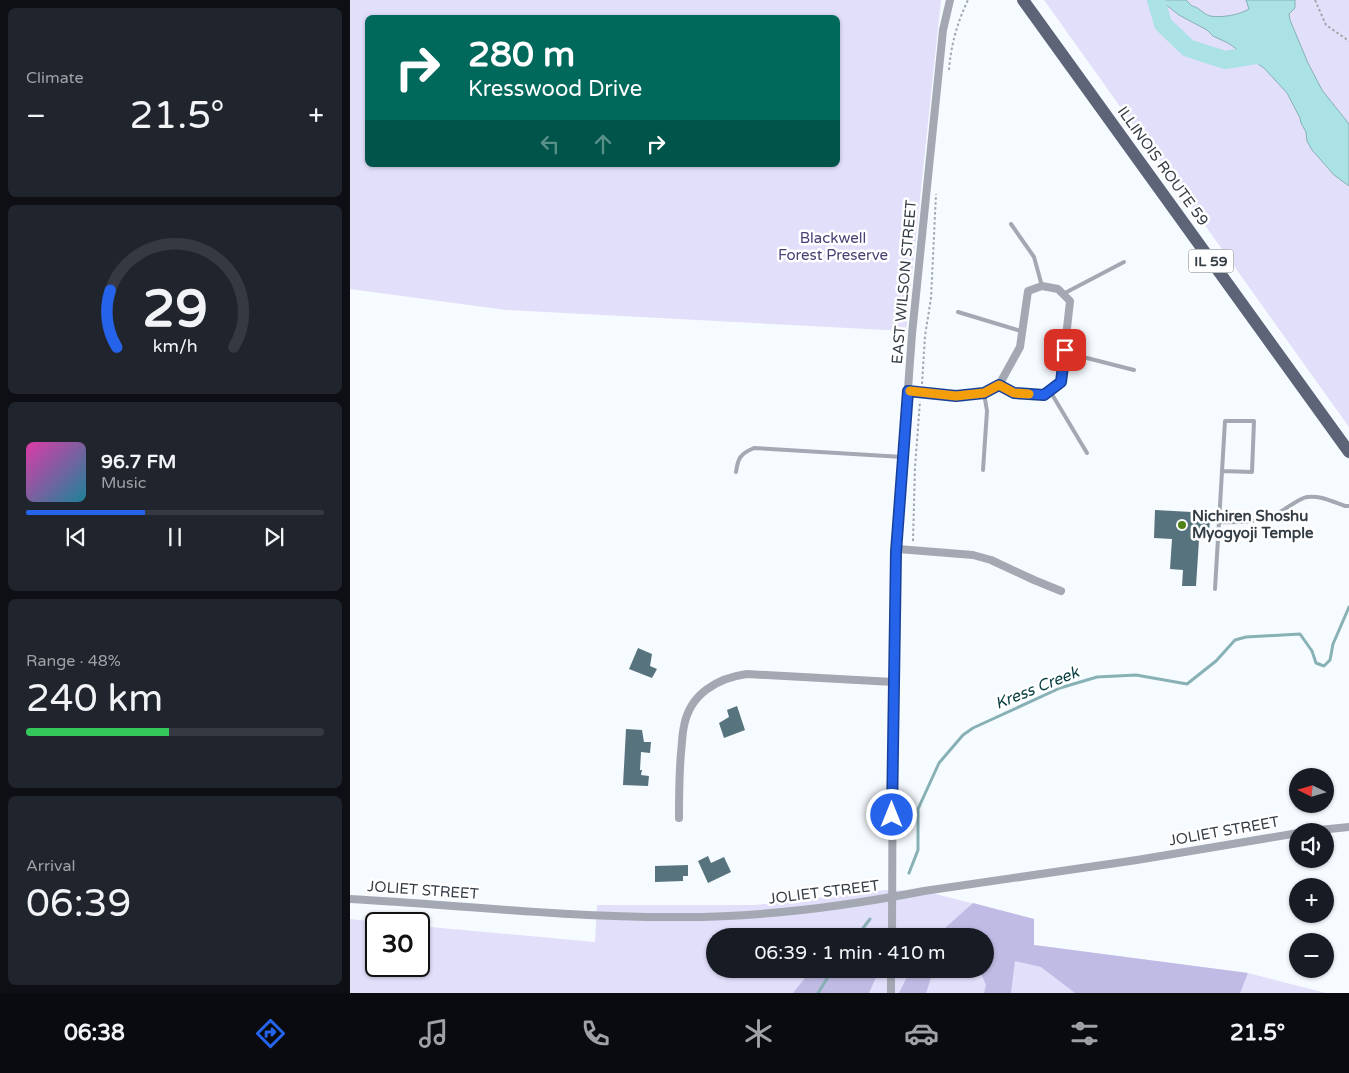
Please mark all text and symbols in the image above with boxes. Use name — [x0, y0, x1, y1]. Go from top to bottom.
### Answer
text: 280 m — [468, 34, 575, 76]
icon: right — [385, 35, 450, 100]
text: Climate — [26, 68, 84, 88]
text: Kresswood Drive — [468, 76, 642, 102]
text: 21.5° — [130, 93, 225, 139]
text: − — [26, 99, 46, 133]
text: + — [308, 99, 324, 133]
street label: ILLINOIS ROUTE 59 — [1114, 103, 1212, 229]
icon: left — [536, 130, 564, 158]
icon: ahead — [589, 130, 617, 158]
icon: right — [642, 130, 670, 158]
street label: EAST WILSON STREET — [888, 199, 920, 365]
park label: Blackwell Forest Preserve — [778, 229, 888, 264]
road number: IL 59 — [1188, 250, 1234, 272]
text: 29 — [142, 278, 208, 341]
pin — [1044, 329, 1086, 371]
text: km/h — [153, 336, 197, 357]
icon: arrive — [1051, 336, 1079, 364]
text: 96.7 FM — [101, 451, 176, 473]
text: Music — [101, 473, 146, 493]
place label: Nichiren Shoshu Myogyoji Temple — [1192, 507, 1314, 543]
marker: Nichiren Shoshu Myogyoji Temple — [1176, 519, 1188, 531]
icon: previous — [62, 523, 90, 551]
icon: pause — [161, 523, 189, 551]
icon: next — [260, 523, 288, 551]
text: Range · 48% — [26, 651, 121, 671]
water label: Kress Creek — [992, 662, 1083, 714]
text: 240 km — [26, 676, 163, 722]
north arrow — [1289, 768, 1334, 812]
map controls — [1289, 768, 1334, 978]
position arrow — [865, 788, 917, 840]
street label: JOLIET STREET — [1168, 812, 1280, 850]
button: sound — [1289, 823, 1334, 868]
text: Arrival — [26, 856, 75, 876]
street label: JOLIET STREET — [768, 876, 880, 908]
street label: JOLIET STREET — [367, 877, 479, 903]
button: + — [1289, 878, 1334, 923]
text: 06:39 — [26, 881, 131, 927]
speed limit sign: 30 — [365, 912, 430, 977]
button: − — [1289, 933, 1334, 978]
text: 06:39 · 1 min · 410 m — [754, 942, 946, 964]
icon: directions — [253, 1016, 288, 1051]
icon: music — [416, 1016, 451, 1051]
icon: phone — [578, 1016, 613, 1051]
icon: climate — [741, 1016, 776, 1051]
icon: car — [904, 1016, 939, 1051]
icon: filters — [1067, 1016, 1102, 1051]
text: 06:38 — [64, 1020, 125, 1046]
text: 21.5° — [1230, 1020, 1285, 1046]

